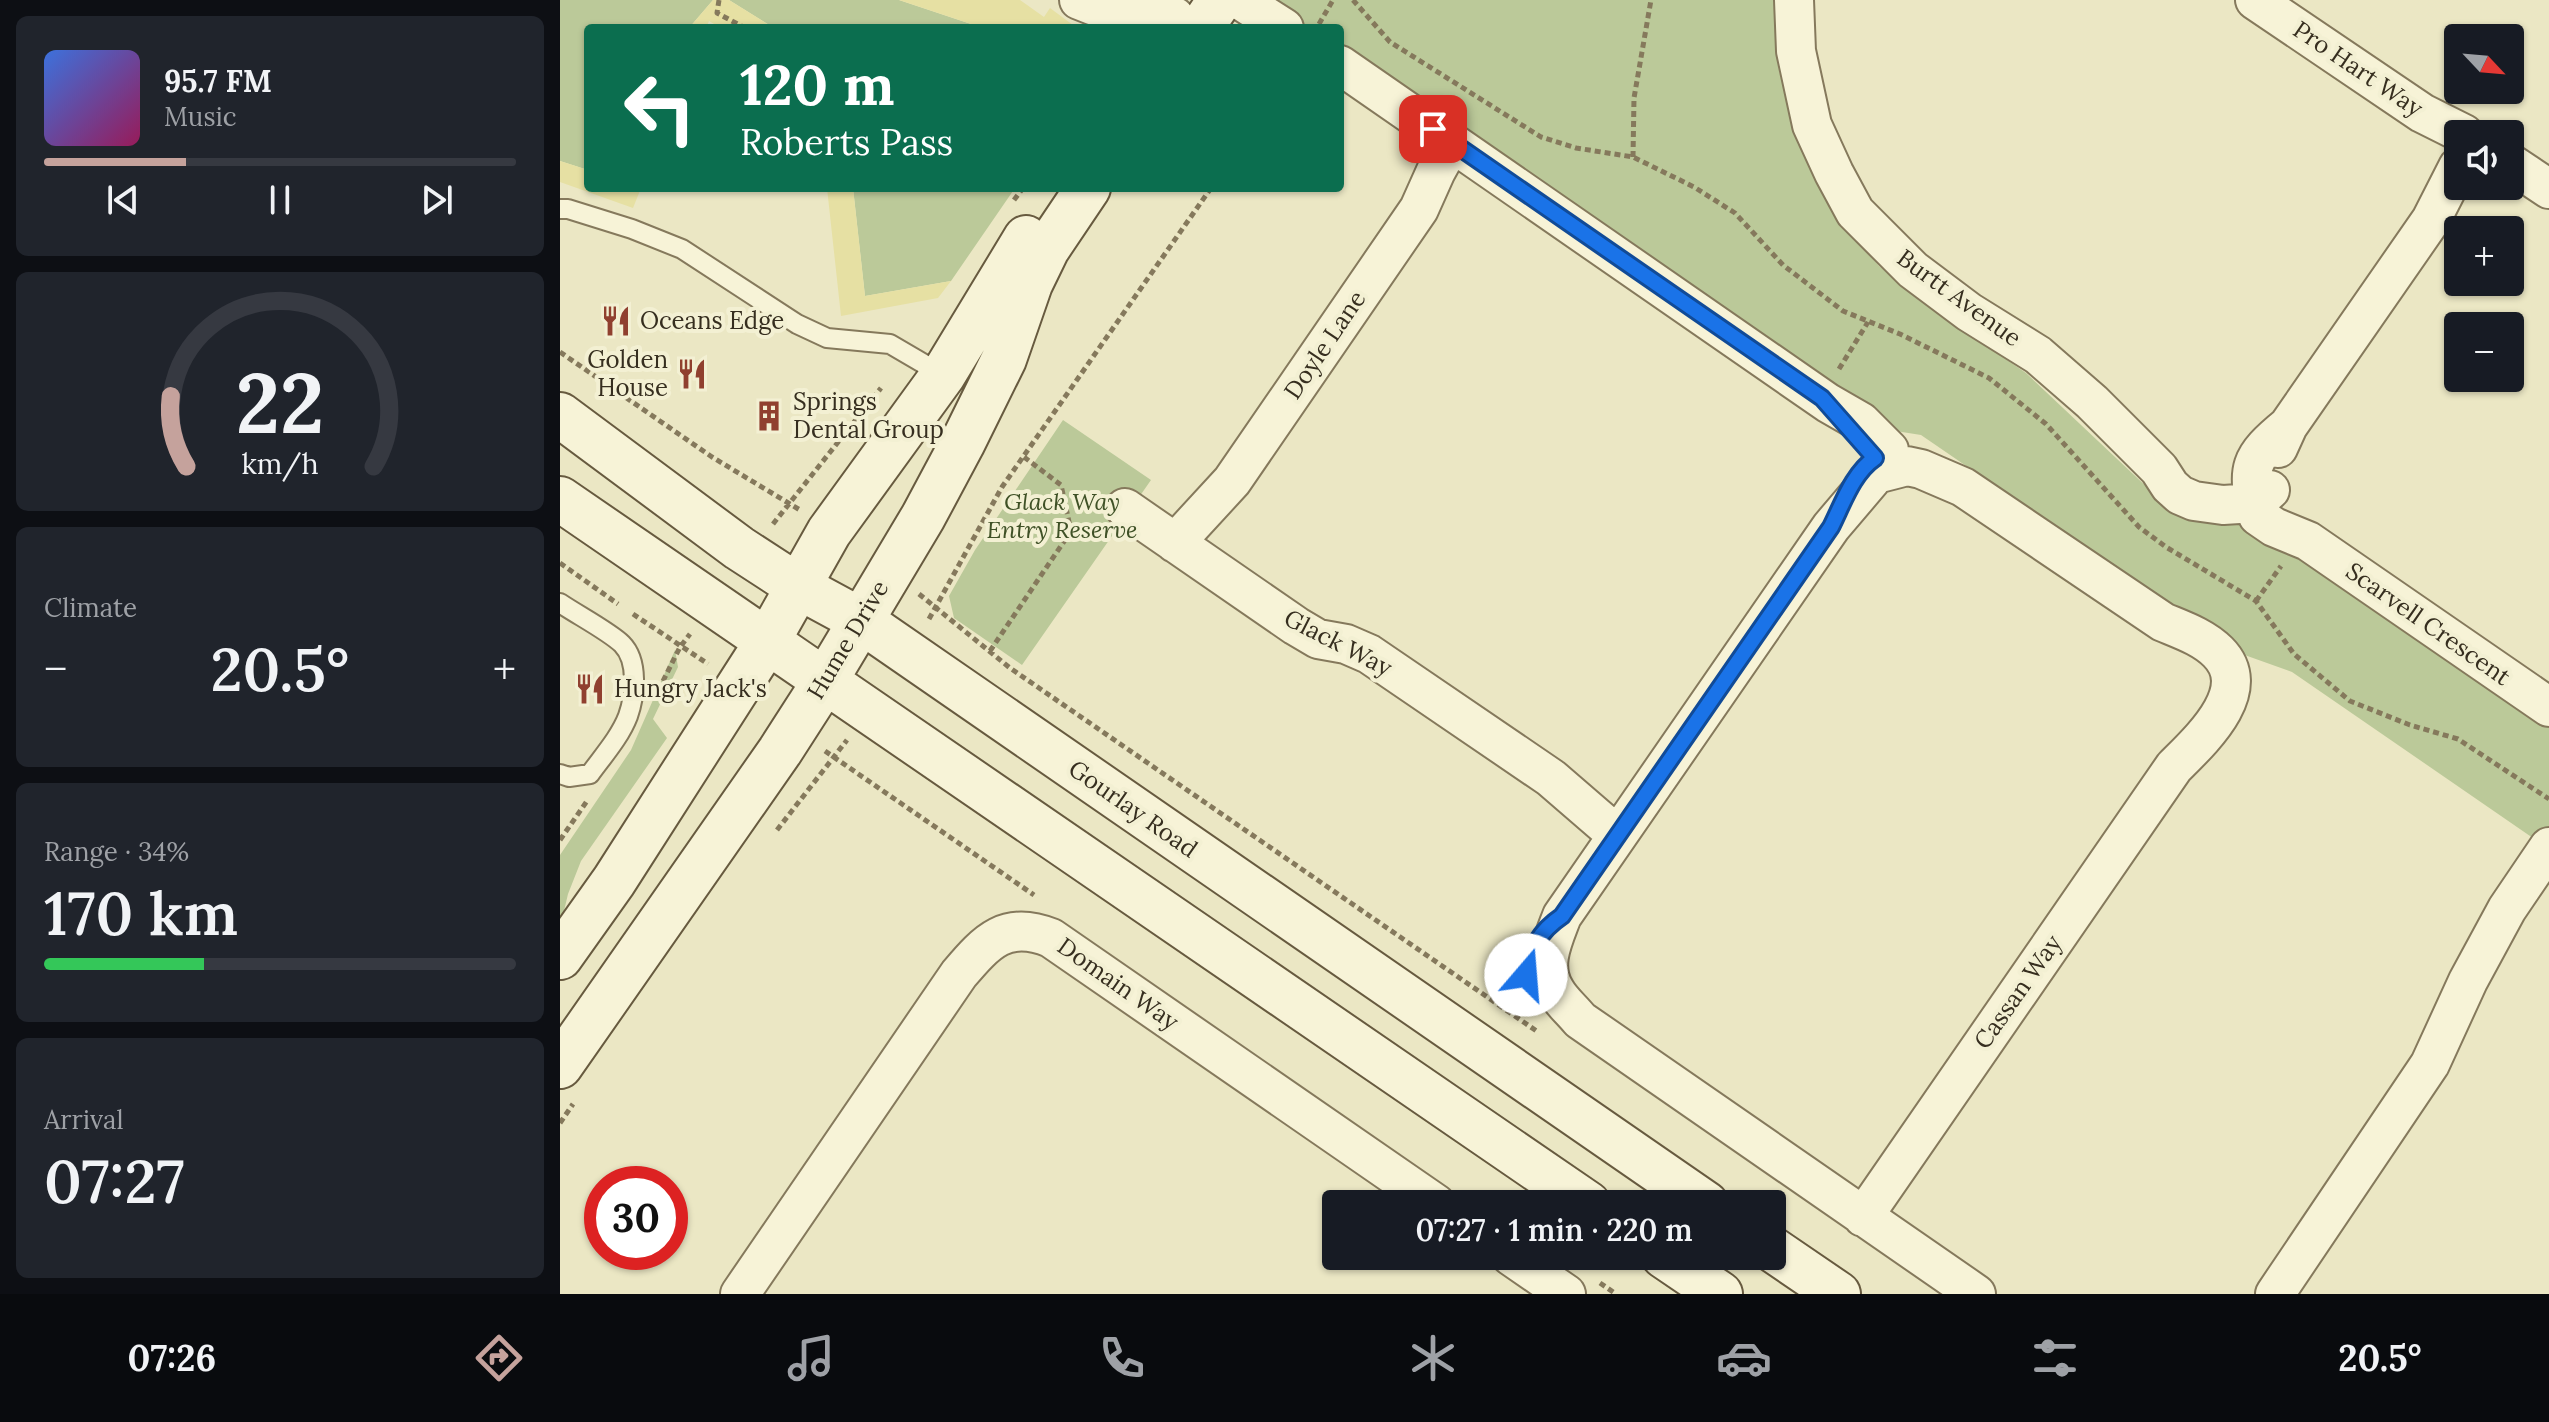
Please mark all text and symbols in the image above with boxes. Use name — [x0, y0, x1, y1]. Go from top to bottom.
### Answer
street label: Pro Hart Way — [2287, 14, 2429, 124]
north arrow — [2444, 24, 2524, 104]
map controls — [2444, 24, 2524, 392]
text: 120 m — [740, 49, 894, 120]
icon: left — [608, 56, 712, 160]
text: 95.7 FM — [164, 62, 272, 100]
pin — [1399, 95, 1467, 163]
text: Music — [164, 100, 237, 133]
icon: arrive — [1411, 107, 1455, 151]
text: Roberts Pass — [740, 119, 953, 165]
button: sound — [2444, 120, 2524, 200]
icon: previous — [101, 178, 145, 222]
icon: pause — [258, 178, 302, 222]
icon: next — [415, 178, 459, 222]
button: + — [2444, 216, 2524, 296]
street label: Burtt Avenue — [1891, 242, 2028, 353]
street label: Doyle Lane — [1277, 284, 1372, 405]
restaurant icon: Oceans Edge — [599, 304, 633, 338]
place label: Oceans Edge — [640, 305, 784, 336]
button: − — [2444, 312, 2524, 392]
place label: Golden House — [587, 344, 668, 403]
text: 22 — [236, 349, 324, 456]
restaurant icon: Golden House — [675, 357, 709, 391]
place label: Springs Dental Group — [793, 386, 944, 445]
building icon: Springs Dental Group — [752, 399, 786, 433]
text: km/h — [241, 446, 319, 483]
park label: Glack Way Entry Reserve — [986, 486, 1138, 545]
street label: Scarvell Crescent — [2340, 555, 2517, 692]
street label: Hume Drive — [800, 575, 895, 705]
text: Climate — [44, 591, 137, 624]
street label: Glack Way — [1279, 602, 1398, 683]
text: 20.5° — [210, 631, 350, 707]
text: − — [44, 641, 67, 697]
text: + — [493, 641, 516, 697]
restaurant icon: Hungry Jack's — [573, 672, 607, 706]
place label: Hungry Jack's — [614, 673, 767, 704]
street label: Gourlay Road — [1063, 753, 1204, 864]
text: Range · 34% — [44, 835, 189, 868]
text: 170 km — [44, 875, 238, 951]
street label: Cassan Way — [1967, 928, 2068, 1055]
street label: Domain Way — [1052, 930, 1185, 1037]
position arrow — [1484, 933, 1568, 1017]
text: Arrival — [44, 1103, 123, 1136]
text: 07:27 — [44, 1143, 184, 1219]
speed limit sign: 30 — [584, 1166, 688, 1270]
text: 07:27 · 1 min · 220 m — [1415, 1211, 1693, 1249]
icon: directions — [471, 1330, 527, 1386]
icon: music — [783, 1330, 839, 1386]
icon: phone — [1094, 1330, 1150, 1386]
icon: climate — [1405, 1330, 1461, 1386]
icon: car — [1716, 1330, 1772, 1386]
icon: filters — [2027, 1330, 2083, 1386]
text: 07:26 — [128, 1335, 216, 1381]
text: 20.5° — [2338, 1335, 2421, 1381]

